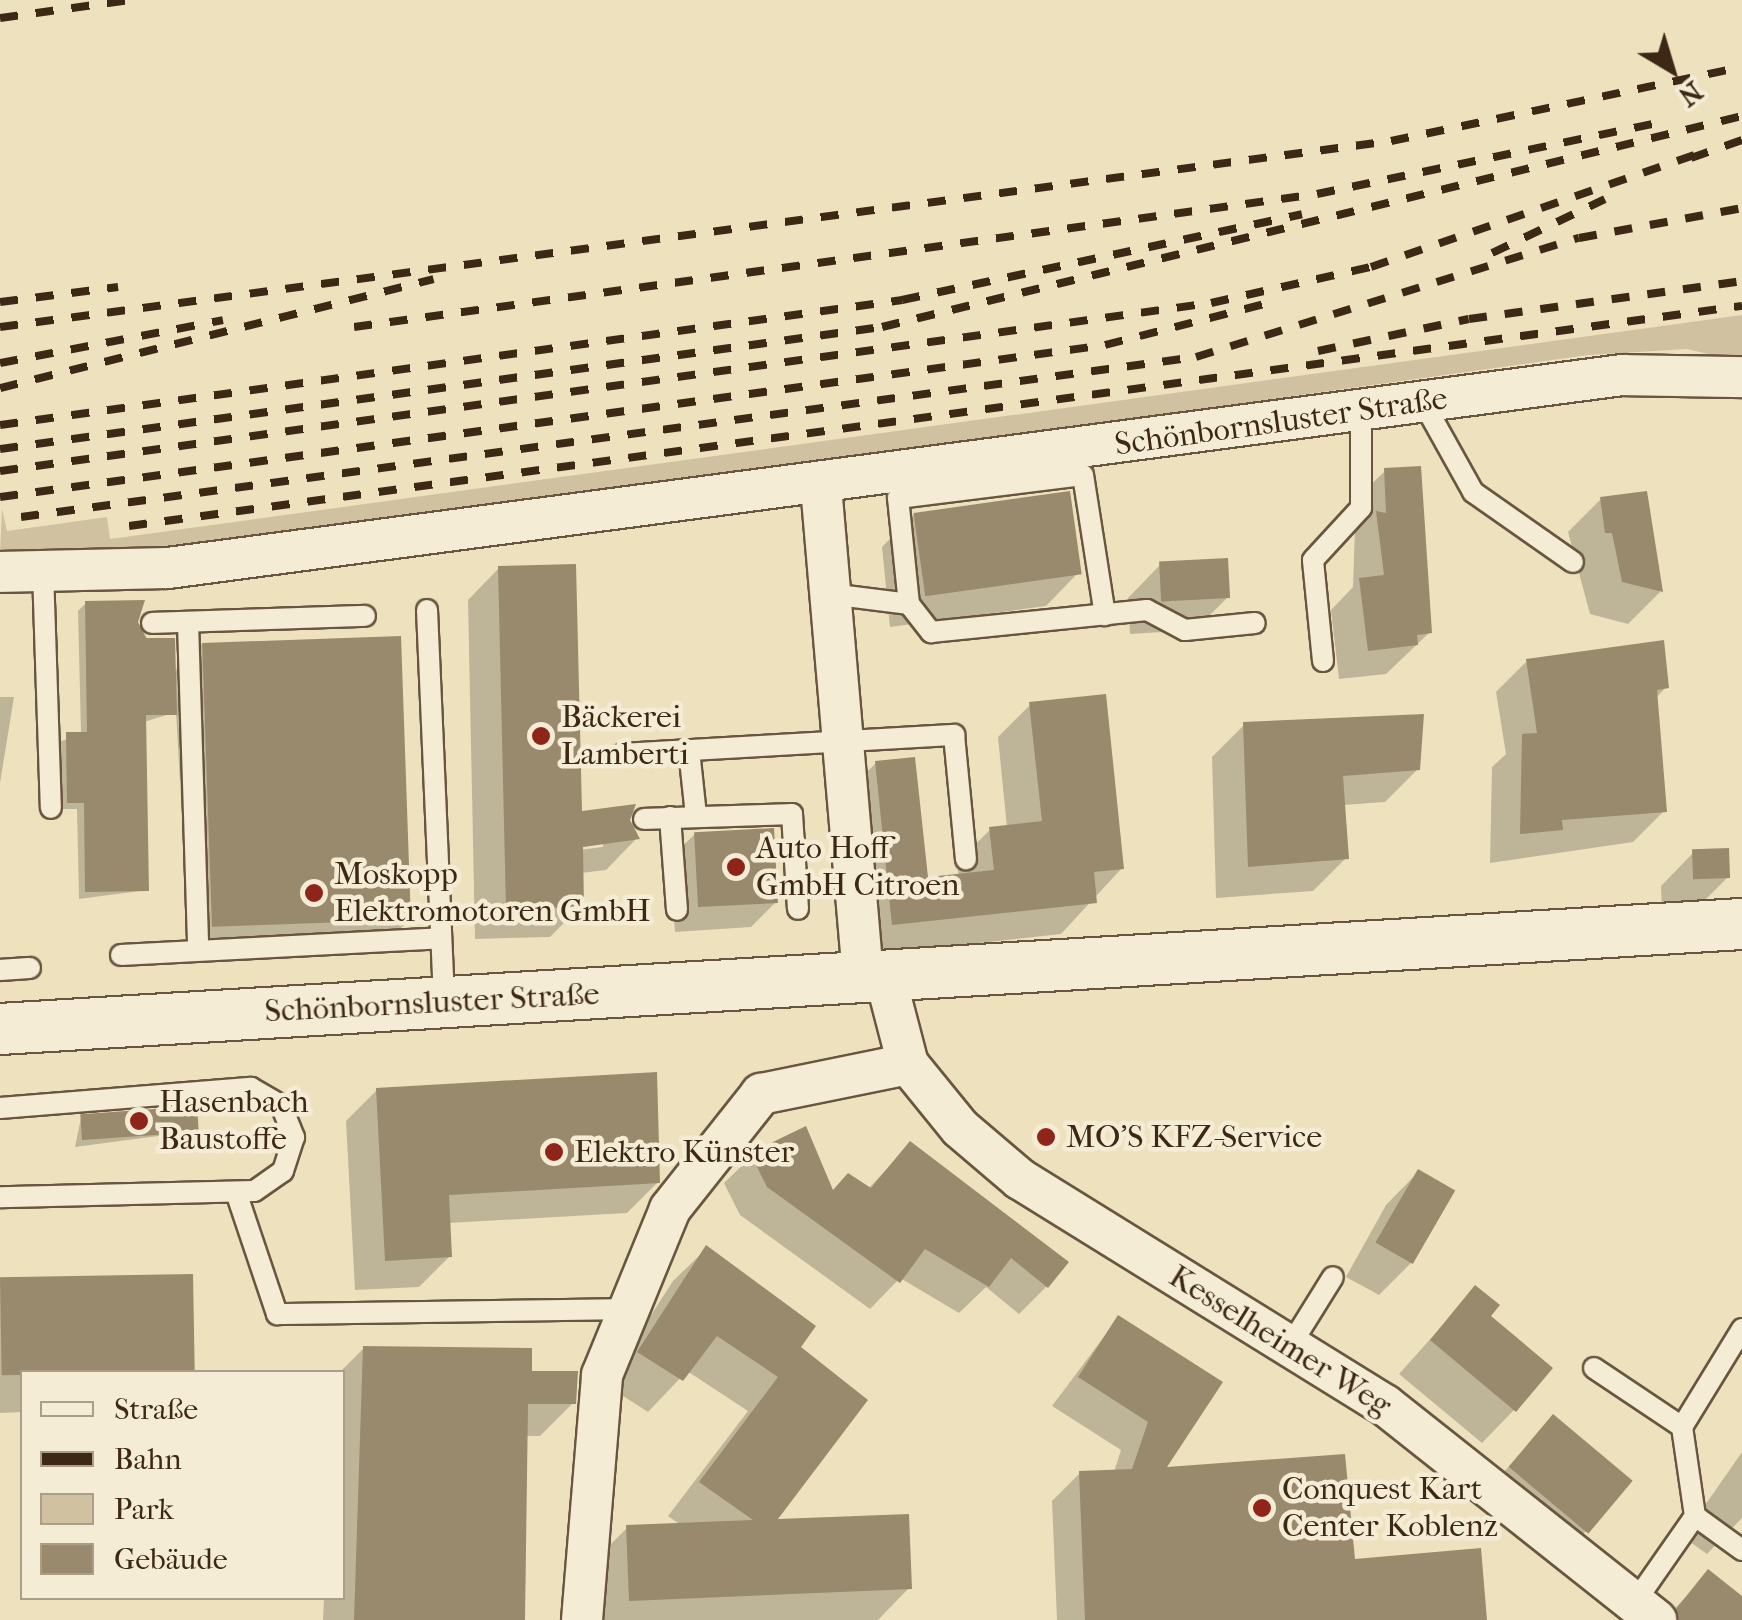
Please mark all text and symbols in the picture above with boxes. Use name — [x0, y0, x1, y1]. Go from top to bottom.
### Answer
north arrow — [1622, 20, 1722, 120]
text: N — [1672, 74, 1709, 114]
street label: Schönbornsluster Straße — [1112, 380, 1450, 464]
place label: Bäckerei Lamberti — [561, 699, 689, 774]
marker: Bäckerei Lamberti — [530, 725, 552, 747]
place label: Auto Hoff GmbH Citroen — [756, 830, 960, 905]
place label: Moskopp Elektromotoren GmbH — [334, 856, 651, 931]
marker: Auto Hoff GmbH Citroen — [725, 856, 747, 878]
marker: Moskopp Elektromotoren GmbH — [303, 882, 325, 904]
street label: Schönbornsluster Straße — [264, 975, 600, 1031]
place label: Hasenbach Baustoffe — [159, 1084, 309, 1159]
marker: Hasenbach Baustoffe — [128, 1110, 150, 1132]
place label: MO'S KFZ-Service — [1066, 1118, 1322, 1156]
marker: MO'S KFZ-Service — [1035, 1126, 1057, 1148]
place label: Elektro Künster — [574, 1133, 794, 1171]
marker: Elektro Künster — [543, 1141, 565, 1163]
street label: Kesselheimer Weg — [1162, 1257, 1398, 1425]
legend — [20, 1370, 345, 1600]
text: Straße — [114, 1392, 198, 1427]
text: Bahn — [114, 1442, 182, 1477]
place label: Conquest Kart Center Koblenz — [1282, 1471, 1498, 1546]
text: Park — [114, 1492, 174, 1527]
marker: Conquest Kart Center Koblenz — [1251, 1497, 1273, 1519]
text: Gebäude — [114, 1542, 228, 1577]

